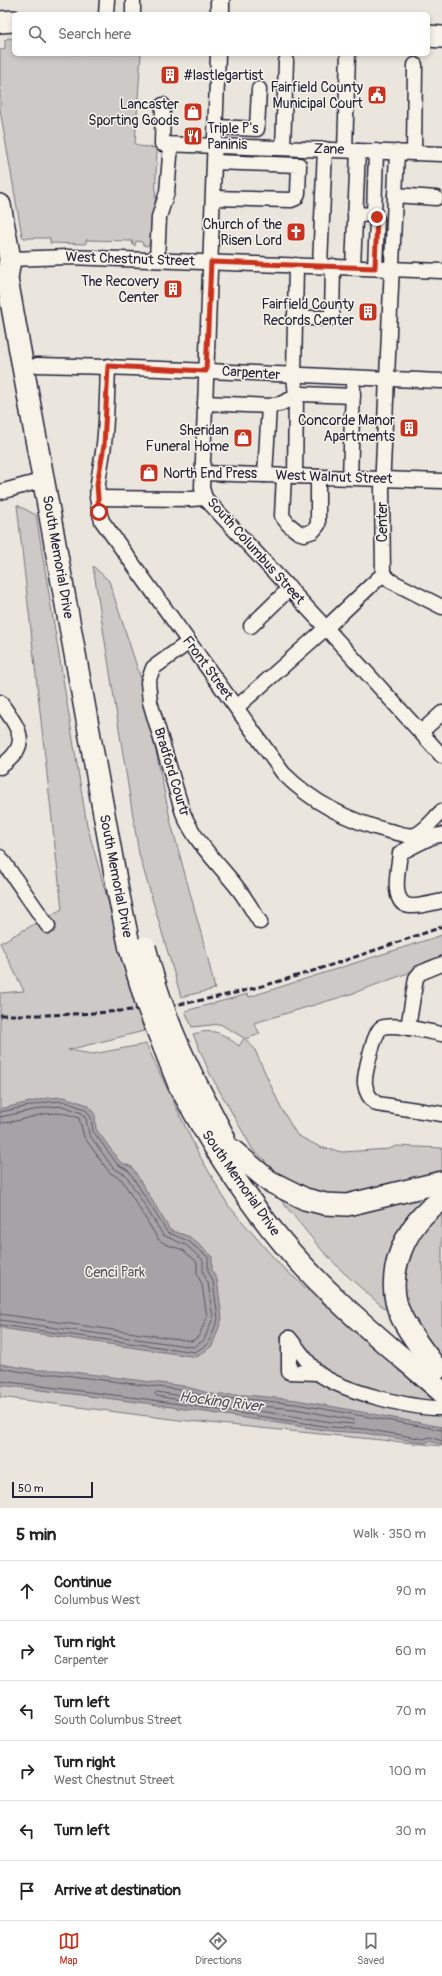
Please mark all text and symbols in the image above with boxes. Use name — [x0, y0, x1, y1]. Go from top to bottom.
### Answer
search box — [12, 12, 430, 56]
icon: search — [26, 23, 48, 45]
text: Search here — [58, 25, 131, 44]
building icon: #lastlegartist — [159, 64, 181, 86]
place label: #lastlegartist — [183, 67, 264, 84]
place label: Fairfield County Municipal Court — [271, 79, 363, 112]
public building icon: Fairfield County Municipal Court — [366, 84, 388, 106]
place label: Lancaster Sporting Goods — [88, 96, 180, 129]
shop icon: Lancaster Sporting Goods — [182, 101, 204, 123]
place label: Triple P's Paninis — [207, 120, 259, 153]
restaurant icon: Triple P's Paninis — [182, 125, 204, 147]
street label: Zane — [313, 140, 345, 158]
route end — [368, 208, 386, 226]
place label: Church of the Risen Lord — [203, 216, 282, 249]
church icon: Church of the Risen Lord — [285, 221, 307, 243]
street label: West Chestnut Street — [65, 248, 195, 270]
place label: The Recovery Center — [81, 273, 159, 306]
building icon: The Recovery Center — [162, 278, 184, 300]
place label: Fairfield County Records Center — [262, 296, 354, 329]
building icon: Fairfield County Records Center — [357, 301, 379, 323]
street label: Carpenter — [221, 362, 281, 384]
place label: Concorde Manor Apartments — [298, 412, 396, 445]
building icon: Concorde Manor Apartments — [398, 417, 420, 439]
place label: Sheridan Funeral Home — [146, 422, 229, 455]
shop icon: Sheridan Funeral Home — [232, 427, 254, 449]
shop icon: North End Press — [138, 462, 160, 484]
place label: North End Press — [163, 465, 258, 482]
street label: West Walnut Street — [275, 466, 393, 488]
street label: South Memorial Drive — [39, 494, 77, 620]
street label: South Columbus Street — [204, 494, 309, 608]
street label: Center — [374, 502, 391, 542]
route start — [90, 503, 108, 521]
street label: Front Street — [179, 633, 237, 704]
street label: Bradford Courtr — [150, 725, 194, 819]
street label: South Memorial Drive — [96, 813, 136, 939]
street label: South Memorial Drive — [198, 1127, 284, 1239]
park label: Cenci Park — [85, 1264, 145, 1281]
water label: Hocking River — [178, 1387, 266, 1417]
scale bar — [12, 1480, 93, 1499]
text: 50 m — [18, 1482, 44, 1495]
text: 5 min — [16, 1524, 56, 1545]
text: Walk · 350 m — [353, 1526, 426, 1542]
text: Continue — [54, 1573, 112, 1592]
icon: ahead — [16, 1580, 38, 1602]
text: 90 m — [396, 1583, 426, 1599]
text: Columbus West — [54, 1592, 140, 1608]
text: Turn right — [54, 1633, 115, 1652]
icon: right — [16, 1640, 38, 1662]
text: 60 m — [395, 1643, 426, 1659]
text: Carpenter — [54, 1652, 109, 1668]
text: Turn left — [54, 1693, 110, 1712]
icon: left — [16, 1700, 38, 1722]
text: 70 m — [396, 1703, 426, 1719]
text: South Columbus Street — [54, 1712, 182, 1728]
text: Turn right — [54, 1753, 115, 1772]
icon: right — [16, 1760, 38, 1782]
text: 100 m — [389, 1763, 426, 1779]
text: West Chestnut Street — [54, 1772, 174, 1788]
icon: left — [16, 1820, 38, 1842]
text: Turn left — [54, 1821, 110, 1840]
text: 30 m — [396, 1823, 426, 1839]
icon: arrive — [16, 1880, 38, 1902]
text: Arrive at destination — [54, 1881, 181, 1900]
tab: Map — [58, 1930, 80, 1967]
tab: Directions — [195, 1930, 242, 1967]
tab: Saved — [357, 1930, 384, 1967]

